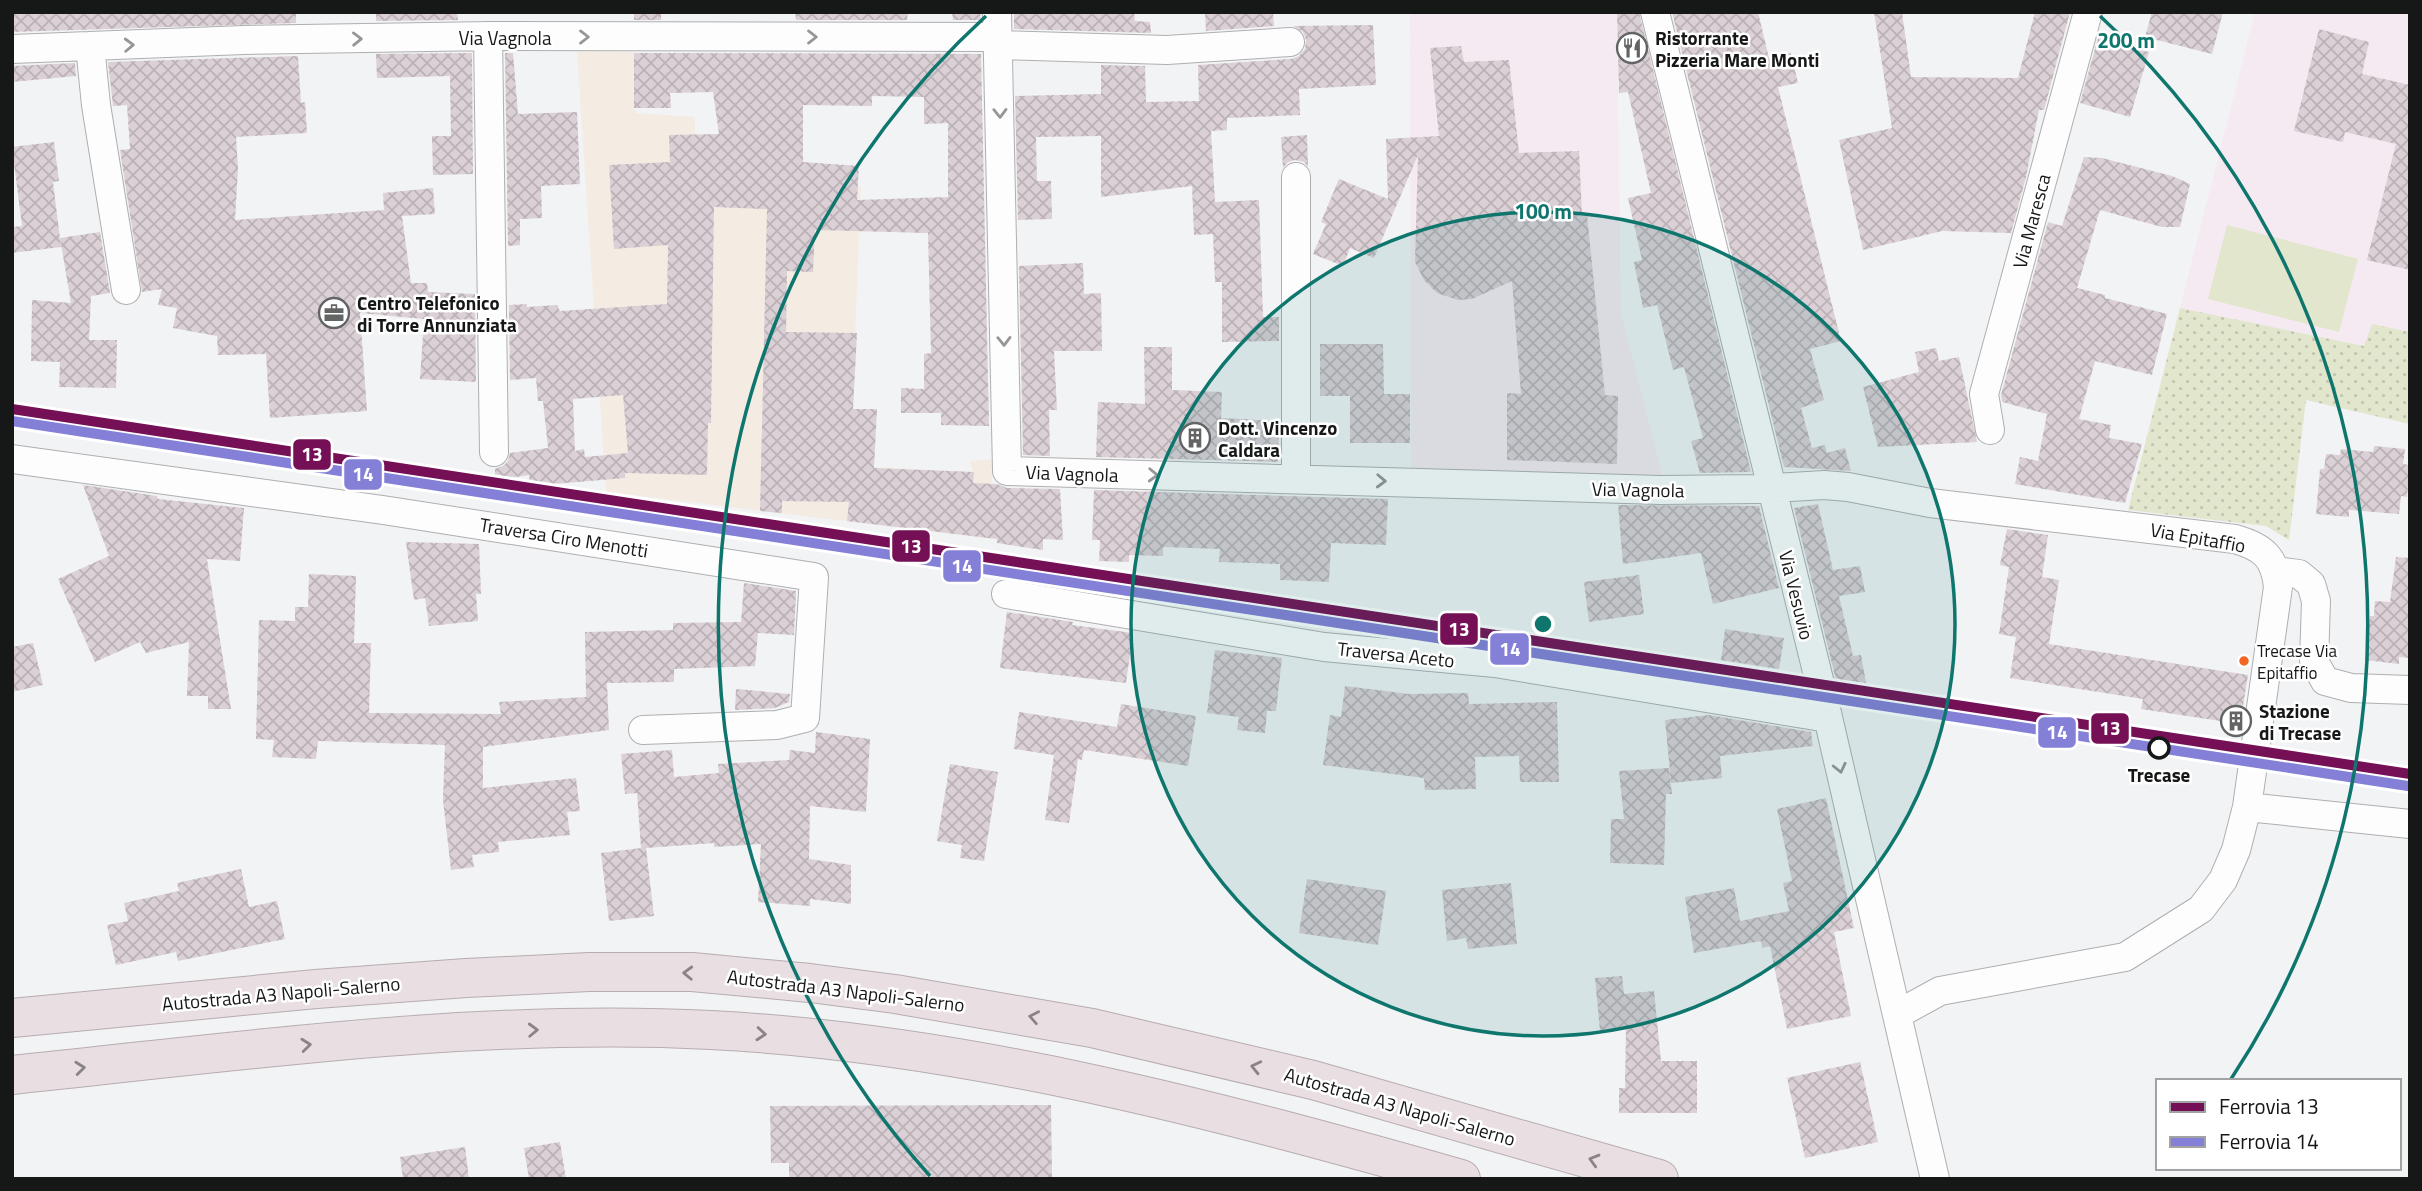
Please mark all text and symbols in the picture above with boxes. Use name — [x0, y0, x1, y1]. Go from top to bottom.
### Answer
street label: Via Vagnola — [459, 23, 552, 52]
place label: Ristorrante Pizzeria Mare Monti — [1655, 23, 1819, 74]
text: 200 m — [2097, 24, 2155, 56]
one-way arrow — [580, 29, 590, 45]
one-way arrow — [807, 29, 818, 45]
one-way arrow — [352, 31, 363, 46]
restaurant icon: Ristorrante Pizzeria Mare Monti — [1615, 31, 1649, 65]
one-way arrow — [124, 37, 135, 52]
one-way arrow — [992, 108, 1007, 119]
street label: Via Maresca — [2004, 170, 2058, 272]
text: 100 m — [1514, 195, 1572, 227]
place label: Centro Telefonico di Torre Annunziata — [357, 288, 517, 339]
office icon: Centro Telefonico di Torre Annunziata — [317, 296, 351, 330]
one-way arrow — [996, 336, 1012, 347]
place label: Dott. Vincenzo Caldara — [1218, 413, 1337, 464]
building icon: Dott. Vincenzo Caldara — [1178, 421, 1212, 455]
line badge: 13 — [292, 438, 332, 471]
text: 13 — [301, 439, 323, 468]
street label: Via Vagnola — [1025, 457, 1119, 489]
line badge: 14 — [343, 458, 383, 491]
text: 14 — [352, 459, 374, 488]
one-way arrow — [1148, 467, 1159, 482]
one-way arrow — [1375, 474, 1386, 489]
street label: Via Vagnola — [1591, 474, 1685, 504]
street label: Traversa Ciro Menotti — [478, 509, 650, 565]
street label: Via Epitaffio — [2148, 514, 2248, 560]
line badge: 13 — [891, 529, 931, 563]
text: 13 — [900, 531, 922, 560]
street label: Via Vesuvio — [1772, 547, 1822, 643]
line badge: 14 — [942, 549, 982, 583]
text: 14 — [951, 551, 973, 580]
line badge: 13 — [1439, 612, 1479, 646]
centre of rings — [1531, 612, 1555, 636]
text: 13 — [1448, 614, 1470, 643]
line badge: 14 — [1489, 632, 1530, 666]
street label: Traversa Aceto — [1336, 633, 1456, 675]
text: 14 — [1499, 634, 1521, 663]
place label: Trecase Via Epitaffio — [2257, 638, 2338, 686]
marker: Trecase Via Epitaffio — [2237, 654, 2251, 668]
place label: Stazione di Trecase — [2259, 696, 2341, 747]
building icon: Stazione di Trecase — [2219, 704, 2253, 738]
line badge: 13 — [2090, 712, 2130, 745]
text: 13 — [2099, 713, 2121, 742]
line badge: 14 — [2037, 716, 2077, 749]
text: 14 — [2046, 717, 2068, 746]
marker: Trecase — [2148, 737, 2170, 759]
place label: Trecase — [2128, 760, 2191, 789]
one-way arrow — [1831, 762, 1846, 774]
street label: Autostrada A3 Napoli-Salerno — [726, 961, 966, 1019]
one-way arrow — [682, 965, 693, 980]
street label: Autostrada A3 Napoli-Salerno — [161, 968, 401, 1018]
one-way arrow — [1029, 1010, 1041, 1025]
one-way arrow — [529, 1022, 539, 1038]
one-way arrow — [755, 1026, 766, 1041]
one-way arrow — [301, 1037, 312, 1052]
street label: Autostrada A3 Napoli-Salerno — [1281, 1059, 1519, 1153]
one-way arrow — [1251, 1060, 1263, 1075]
one-way arrow — [75, 1061, 86, 1076]
legend — [2156, 1079, 2401, 1170]
text: Ferrovia 13 — [2219, 1090, 2319, 1122]
text: Ferrovia 14 — [2219, 1125, 2319, 1157]
one-way arrow — [1588, 1154, 1600, 1169]

